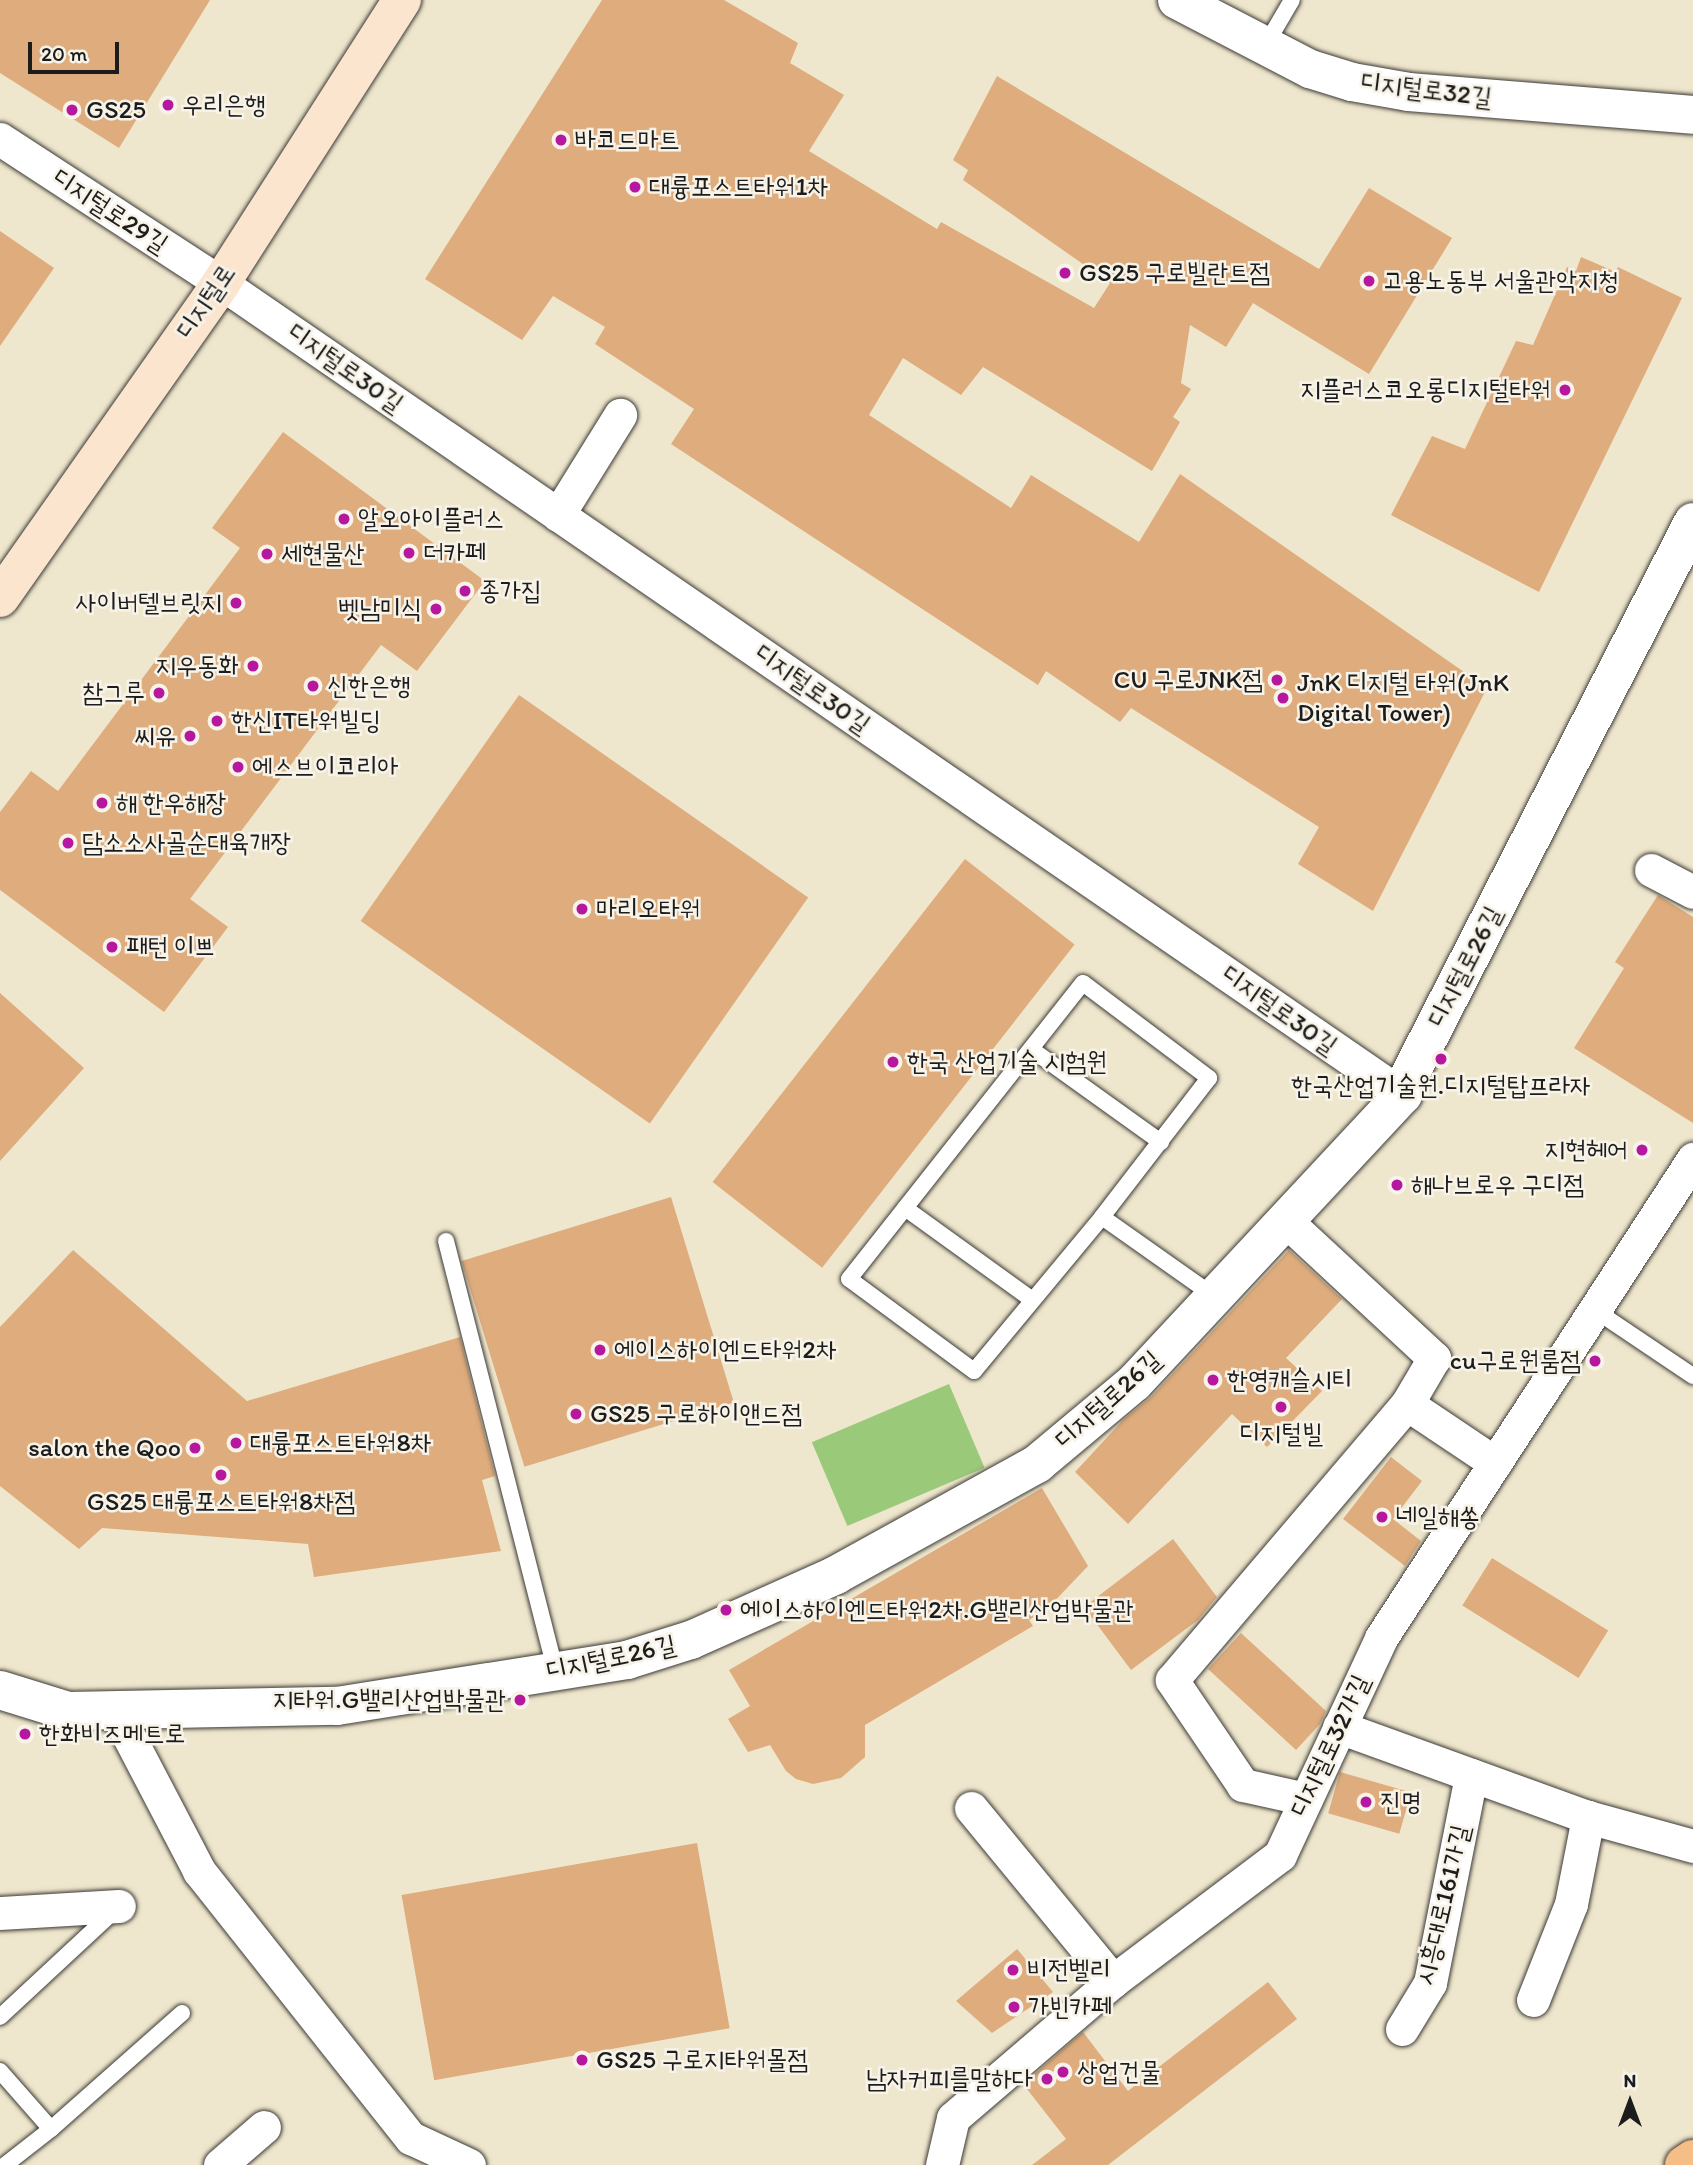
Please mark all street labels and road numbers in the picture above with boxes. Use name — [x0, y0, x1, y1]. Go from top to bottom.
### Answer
street label: 디지털로32길 — [1358, 66, 1494, 114]
street label: 디지털로29길 — [46, 162, 174, 260]
street label: 디지털로 — [170, 259, 242, 345]
street label: 디지털로30길 — [281, 317, 409, 419]
street label: 디지털로30길 — [748, 638, 876, 740]
street label: 디지털로26길 — [1421, 901, 1509, 1033]
street label: 디지털로30길 — [1215, 959, 1343, 1061]
street label: 디지털로26길 — [1048, 1344, 1168, 1456]
street label: 디지털로26길 — [543, 1629, 679, 1687]
street label: 디지털로32가길 — [1283, 1670, 1377, 1822]
street label: 시흥대로161가길 — [1409, 1822, 1477, 1988]

